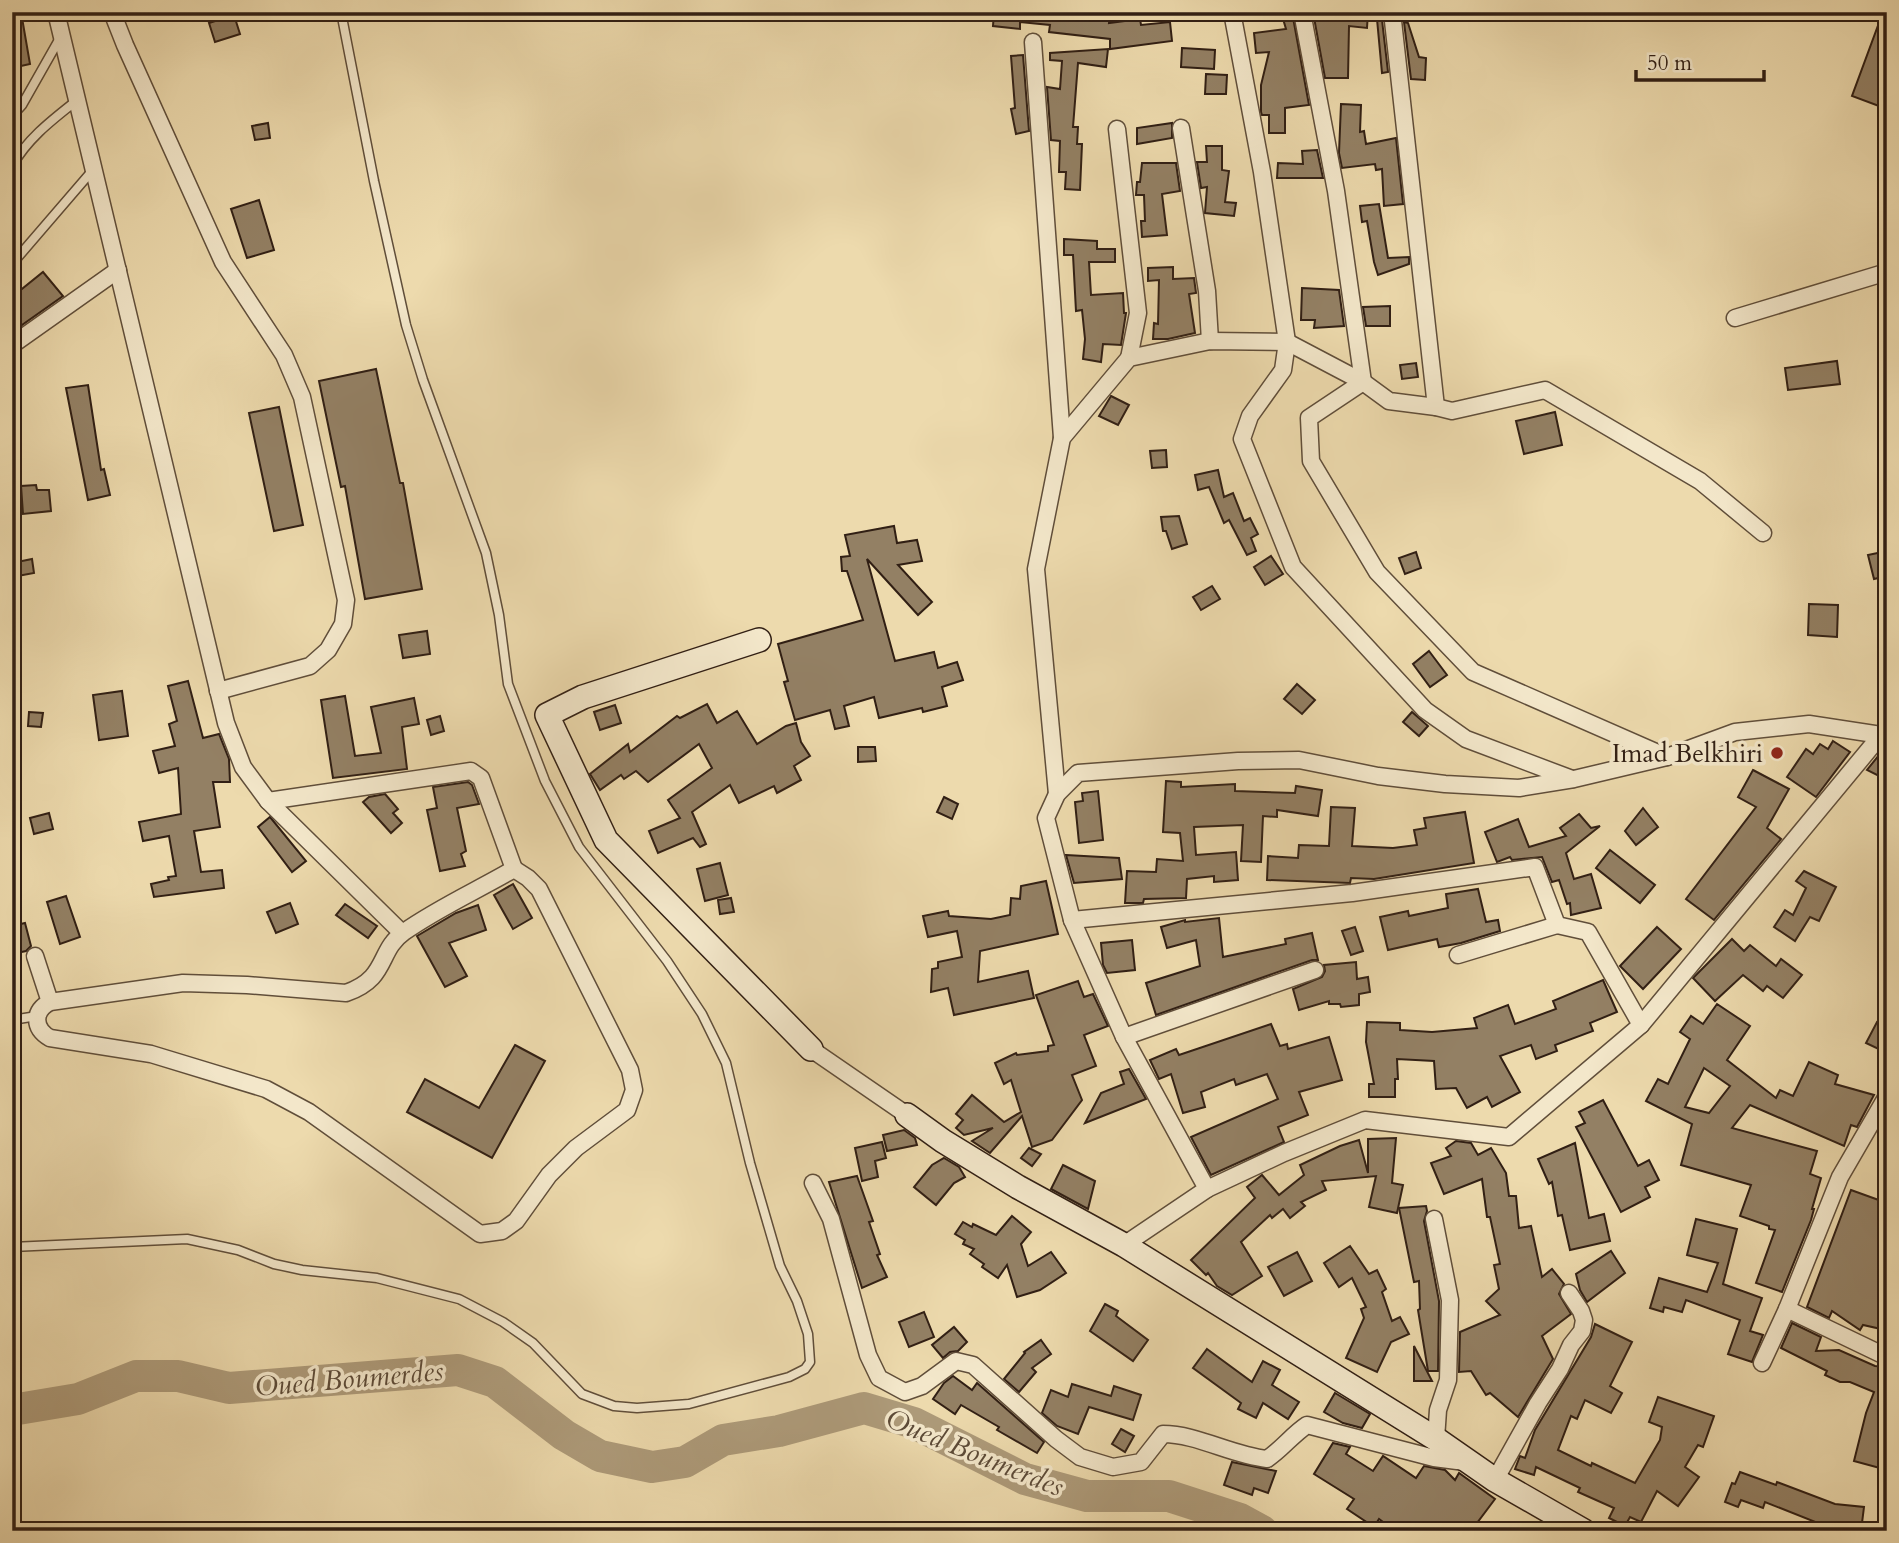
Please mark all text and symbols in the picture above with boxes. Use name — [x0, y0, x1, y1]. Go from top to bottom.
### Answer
scale bar — [1636, 38, 1764, 82]
text: 50 m — [1647, 49, 1692, 78]
place label: Imad Belkhiri — [1612, 736, 1763, 771]
marker: Imad Belkhiri — [1769, 745, 1785, 761]
water label: Oued Boumerdes — [253, 1352, 445, 1406]
water label: Oued Boumerdes — [880, 1400, 1070, 1506]

